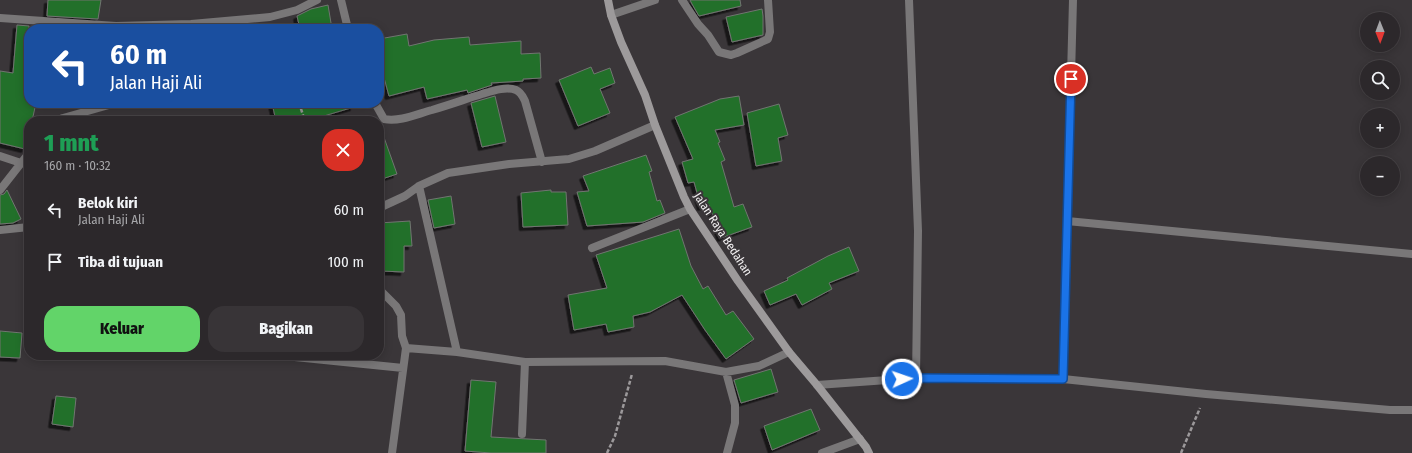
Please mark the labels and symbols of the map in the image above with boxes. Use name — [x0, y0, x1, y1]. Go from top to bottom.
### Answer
north arrow — [1360, 12, 1400, 52]
pin — [1054, 62, 1088, 96]
street label: Jalan Raya Bedahan — [691, 190, 755, 278]
position arrow — [881, 358, 923, 400]

